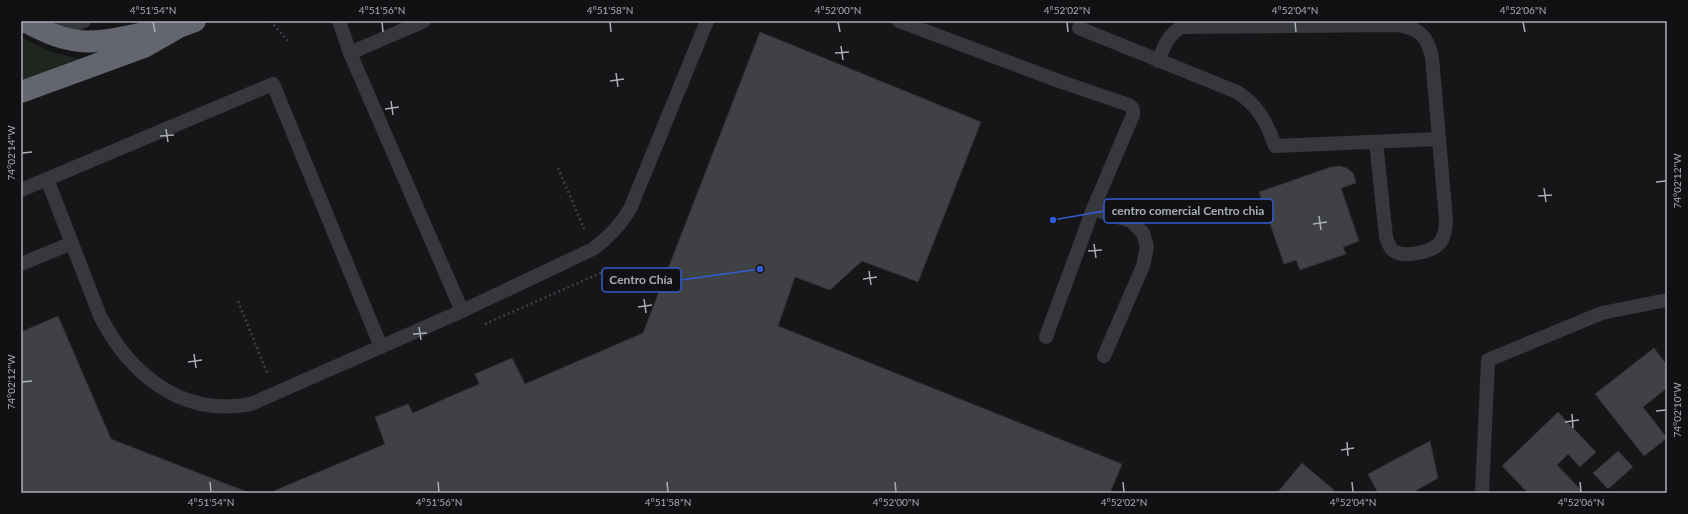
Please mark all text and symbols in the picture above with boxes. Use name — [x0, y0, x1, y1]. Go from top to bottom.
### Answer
text: 4°51'54"N — [130, 4, 176, 16]
text: 4°51'56"N — [359, 4, 405, 16]
text: 4°51'58"N — [587, 4, 633, 16]
text: 4°52'00"N — [815, 4, 861, 16]
text: 4°52'02"N — [1044, 4, 1090, 16]
text: 4°52'04"N — [1272, 4, 1318, 16]
text: 4°52'06"N — [1500, 4, 1546, 16]
text: 74°02'14"W — [5, 125, 17, 181]
text: 74°02'12"W — [1671, 153, 1683, 209]
callout: centro comercial Centro chia — [1104, 199, 1273, 223]
text: centro comercial Centro chia — [1112, 203, 1264, 218]
callout: Centro Chía — [602, 268, 681, 292]
text: Centro Chía — [609, 272, 673, 287]
text: 74°02'12"W — [5, 354, 17, 410]
text: 74°02'10"W — [1671, 382, 1683, 438]
text: 4°51'54"N — [188, 496, 234, 508]
text: 4°51'56"N — [416, 496, 462, 508]
text: 4°51'58"N — [645, 496, 691, 508]
text: 4°52'00"N — [873, 496, 919, 508]
text: 4°52'02"N — [1101, 496, 1147, 508]
text: 4°52'04"N — [1330, 496, 1376, 508]
text: 4°52'06"N — [1558, 496, 1604, 508]

